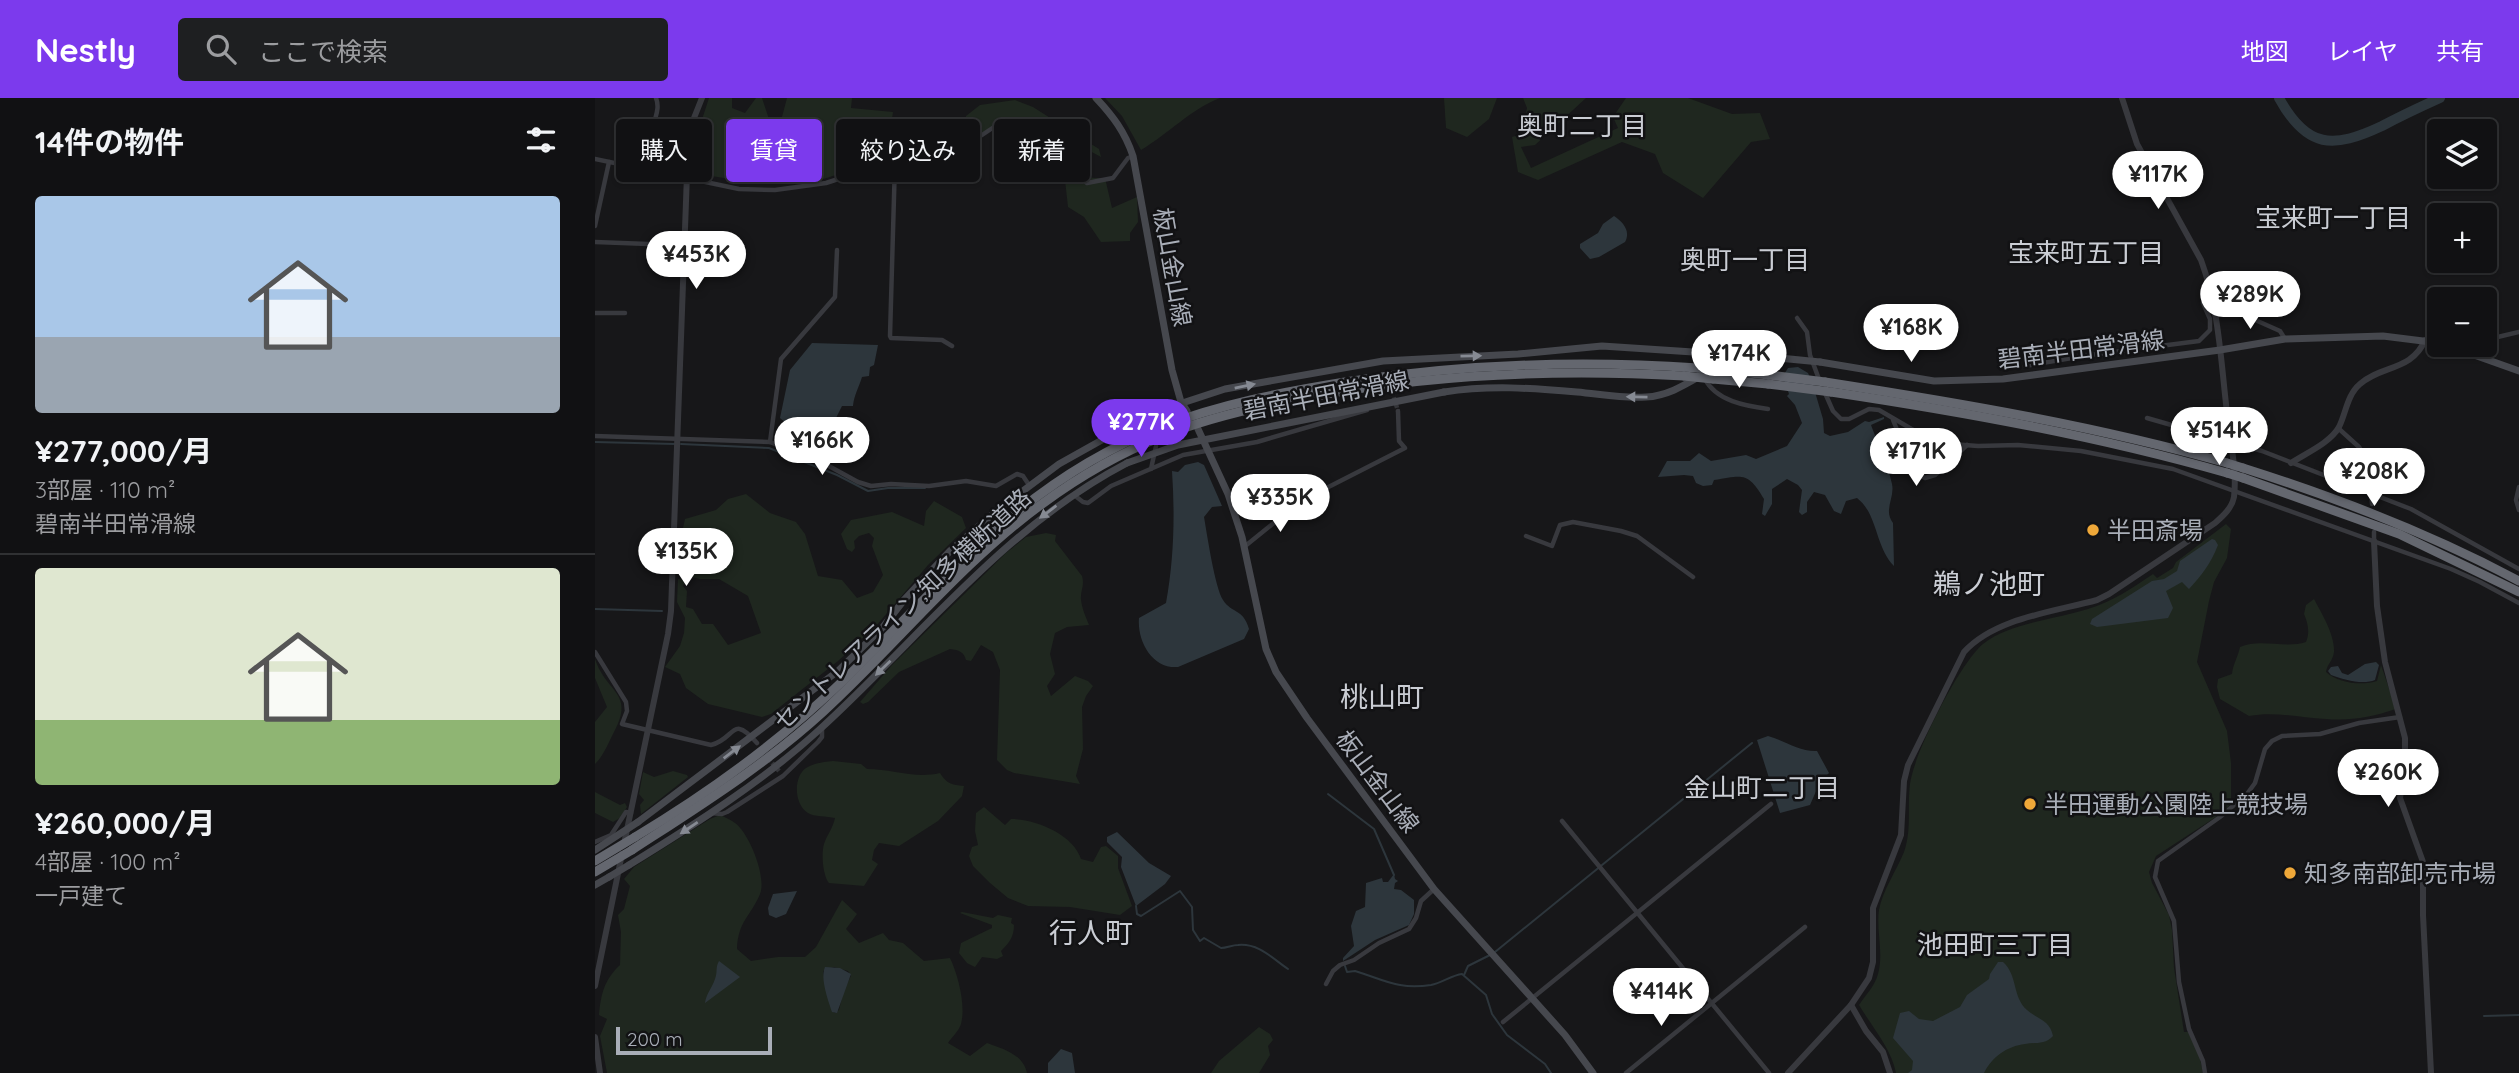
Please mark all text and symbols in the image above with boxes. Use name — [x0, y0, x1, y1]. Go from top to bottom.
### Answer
search box — [178, 18, 668, 81]
text: Nestly — [35, 29, 136, 70]
icon: search — [202, 30, 240, 68]
text: ここで検索 — [258, 35, 388, 68]
text: 地図 — [2241, 36, 2289, 66]
text: レイヤ — [2327, 36, 2398, 66]
text: 共有 — [2436, 36, 2484, 66]
district label: 奥町二丁目 — [1517, 109, 1647, 142]
chip: 購入 — [616, 119, 712, 182]
chip: 賃貸 — [726, 119, 822, 182]
chip: 絞り込み — [836, 119, 980, 182]
chip: 新着 — [994, 119, 1090, 182]
map controls — [2427, 119, 2497, 357]
button: layers — [2427, 119, 2497, 189]
icon: filters — [522, 121, 560, 159]
text: 14件の物件 — [35, 123, 184, 161]
pin: ¥117K — [2109, 152, 2207, 211]
text: ¥117K — [2128, 159, 2188, 188]
district label: 宝来町一丁目 — [2255, 201, 2411, 234]
button: + — [2427, 203, 2497, 273]
street label: 板山金山線 — [1148, 205, 1198, 329]
pin: ¥453K — [647, 232, 745, 291]
district label: 宝来町五丁目 — [2008, 236, 2164, 269]
text: ¥453K — [662, 239, 730, 268]
icon: home — [235, 242, 361, 368]
district label: 奥町一丁目 — [1680, 243, 1810, 276]
pin: ¥289K — [2201, 272, 2299, 331]
text: ¥289K — [2216, 279, 2284, 308]
button: − — [2427, 287, 2497, 357]
pin: ¥168K — [1862, 304, 1960, 364]
text: ¥168K — [1879, 312, 1943, 341]
street label: 碧南半田常滑線 — [1996, 324, 2166, 374]
pin: ¥174K — [1690, 330, 1788, 390]
text: ¥174K — [1708, 338, 1770, 367]
one-way arrow — [1460, 351, 1482, 362]
street label: 碧南半田常滑線 — [1241, 364, 1411, 426]
one-way arrow — [1234, 380, 1256, 391]
one-way arrow — [1626, 391, 1648, 403]
pin: ¥277K — [1092, 400, 1190, 459]
text: ¥277K — [1107, 407, 1175, 436]
pin: ¥514K — [2170, 408, 2268, 467]
text: ¥514K — [2187, 415, 2251, 444]
pin: ¥166K — [773, 418, 871, 477]
text: ¥166K — [790, 425, 854, 454]
pin: ¥171K — [1867, 428, 1965, 488]
text: ¥277,000/月 — [35, 432, 213, 470]
text: ¥171K — [1886, 436, 1946, 465]
pin: ¥208K — [2325, 448, 2423, 508]
text: ¥208K — [2340, 456, 2408, 485]
pin: ¥335K — [1231, 474, 1329, 534]
text: 3部屋 · 110 m² — [35, 475, 175, 504]
street label: セントレアライン;知多横断道路 — [767, 482, 1037, 736]
text: ¥335K — [1247, 482, 1313, 511]
one-way arrow — [1039, 505, 1057, 519]
text: 碧南半田常滑線 — [35, 509, 196, 538]
place label: 半田斎場 — [2107, 515, 2203, 545]
marker: 半田斎場 — [2085, 522, 2101, 538]
pin: ¥135K — [637, 528, 735, 588]
text: ¥135K — [654, 536, 718, 565]
district label: 鵜ノ池町 — [1933, 566, 2045, 601]
icon: home — [235, 614, 361, 740]
one-way arrow — [874, 659, 891, 676]
district label: 桃山町 — [1340, 679, 1424, 714]
street label: 板山金山線 — [1330, 724, 1426, 838]
one-way arrow — [722, 745, 741, 759]
pin: ¥260K — [2339, 750, 2437, 809]
text: ¥260K — [2354, 757, 2422, 786]
district label: 金山町二丁目 — [1684, 771, 1840, 804]
place label: 半田運動公園陸上競技場 — [2044, 789, 2308, 819]
marker: 半田運動公園陸上競技場 — [2022, 796, 2038, 812]
text: ¥260,000/月 — [35, 804, 216, 842]
one-way arrow — [679, 821, 698, 834]
text: 4部屋 · 100 m² — [35, 847, 181, 876]
place label: 知多南部卸売市場 — [2304, 858, 2496, 888]
marker: 知多南部卸売市場 — [2282, 865, 2298, 881]
text: 一戸建て — [35, 881, 127, 910]
district label: 行人町 — [1049, 915, 1133, 950]
district label: 池田町三丁目 — [1917, 928, 2073, 961]
pin: ¥414K — [1612, 968, 1710, 1028]
text: ¥414K — [1629, 976, 1693, 1005]
scale bar — [616, 1024, 772, 1056]
text: 200 m — [627, 1027, 683, 1051]

